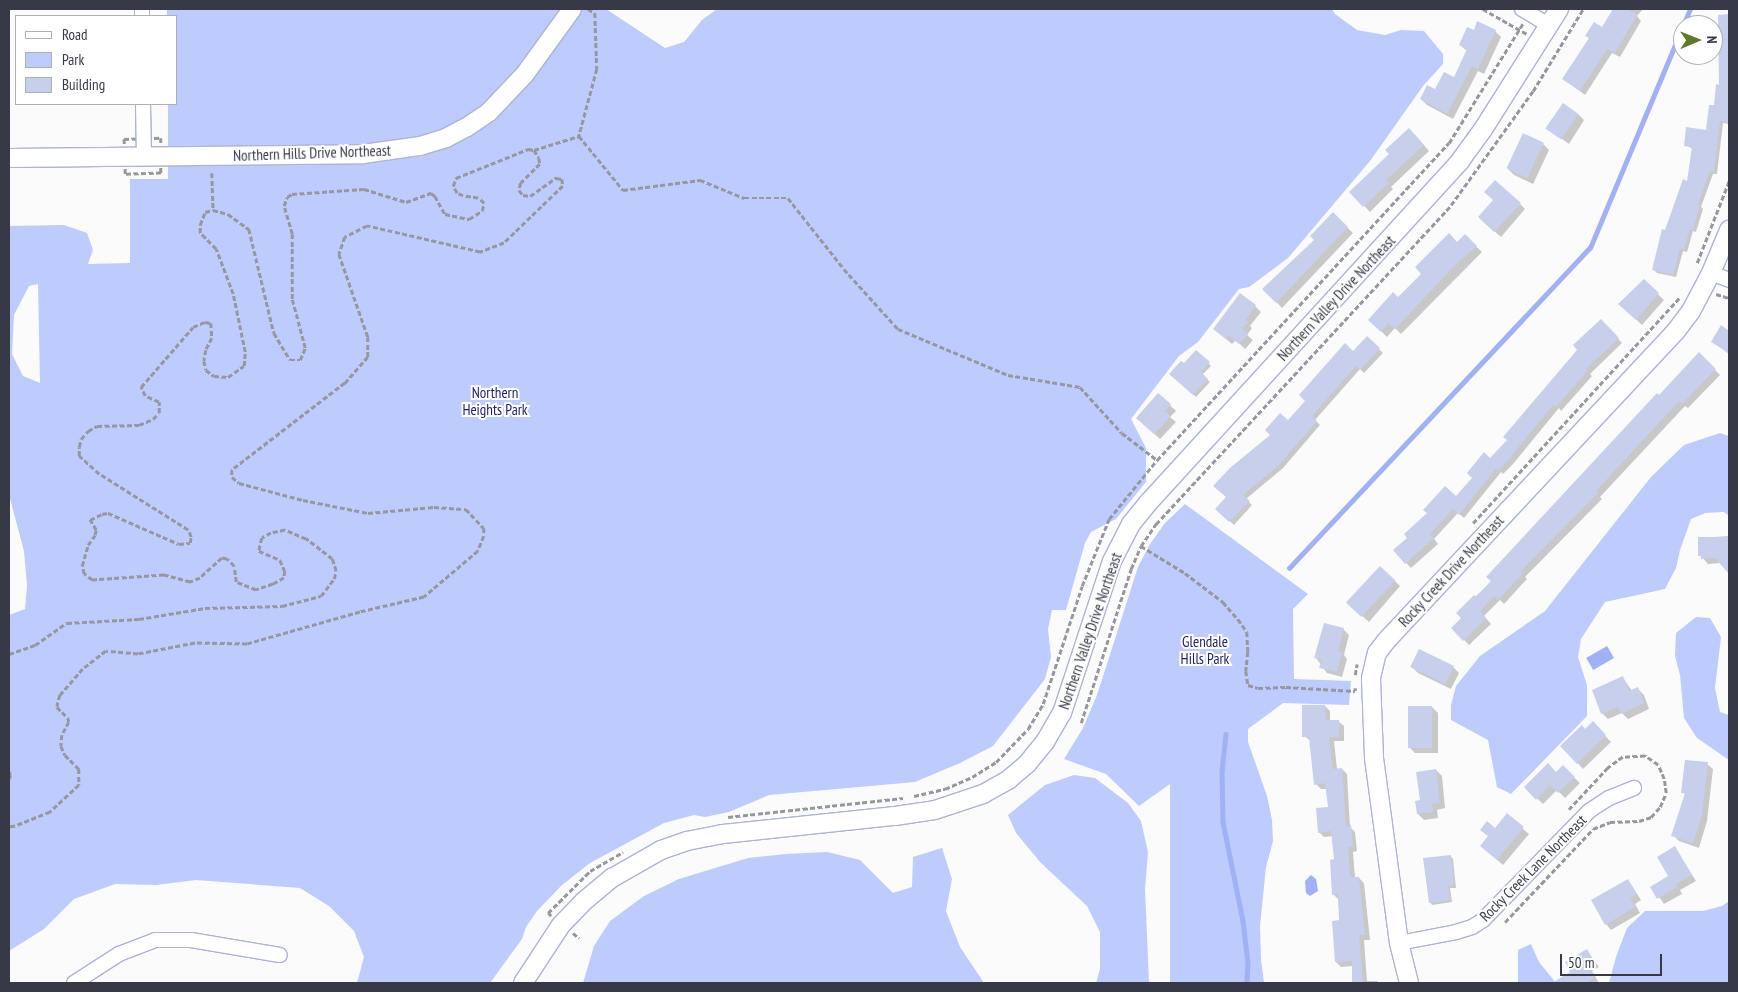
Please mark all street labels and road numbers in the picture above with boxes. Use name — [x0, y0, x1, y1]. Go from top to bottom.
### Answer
street label: Northern Hills Drive Northeast — [233, 141, 391, 165]
street label: Northern Valley Drive Northeast — [1273, 231, 1399, 365]
street label: Rocky Creek Drive Northeast — [1394, 511, 1508, 631]
street label: Northern Valley Drive Northeast — [1055, 550, 1125, 712]
street label: Rocky Creek Lane Northeast — [1476, 811, 1590, 925]

